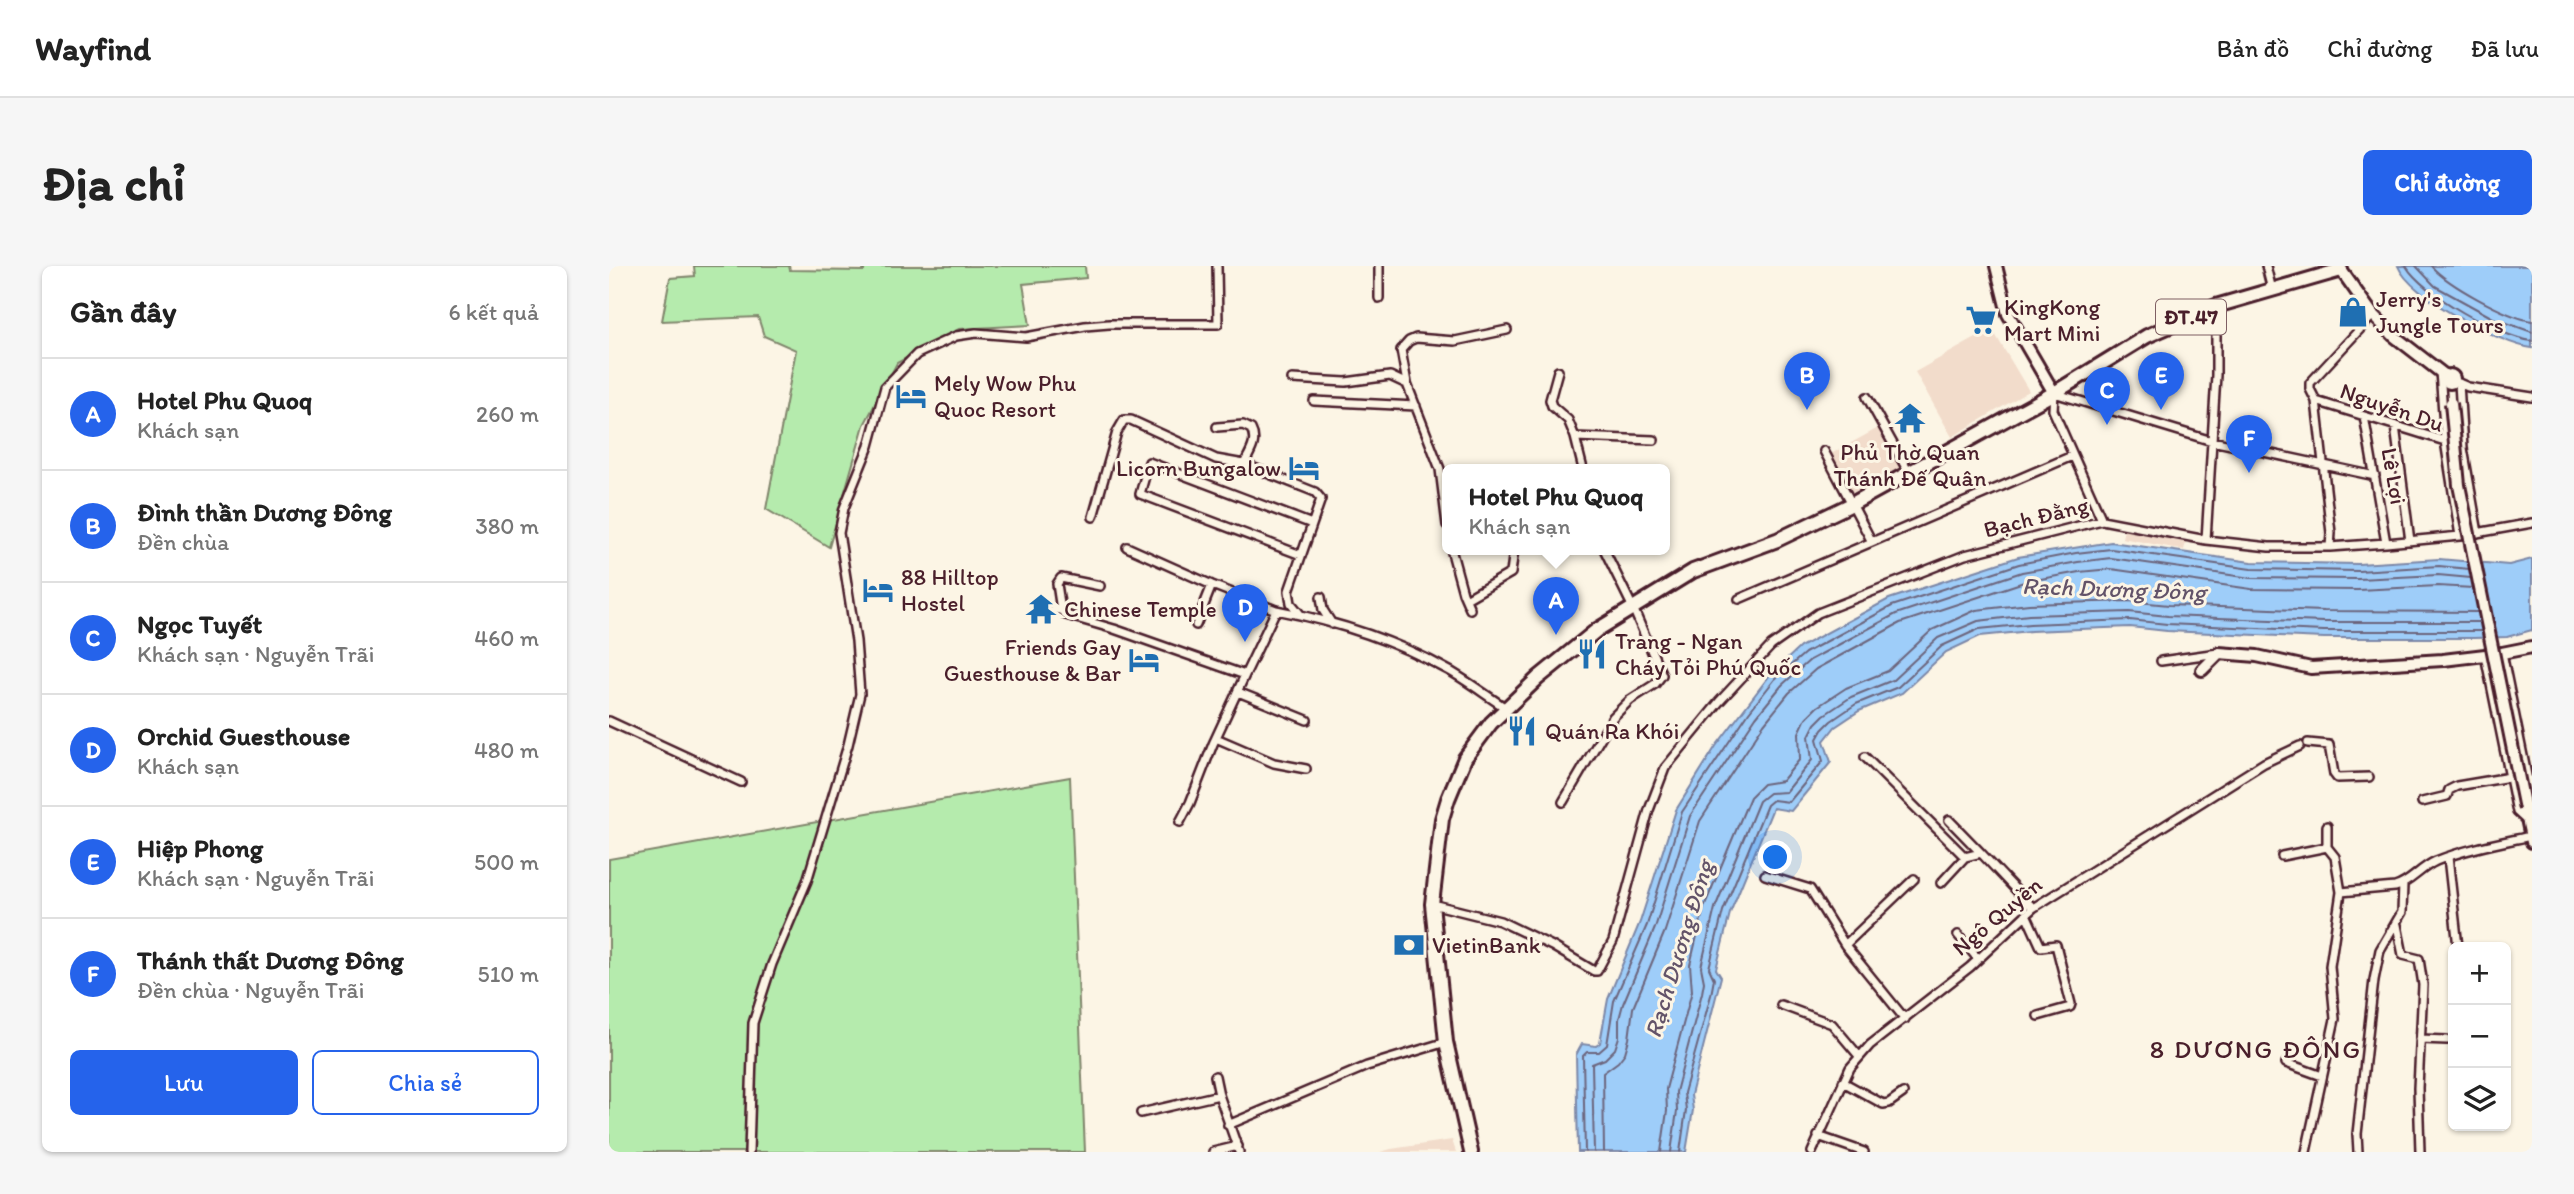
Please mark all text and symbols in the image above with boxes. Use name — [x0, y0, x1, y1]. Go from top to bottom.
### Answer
text: Wayfind — [35, 29, 151, 68]
text: Bản đồ — [2217, 34, 2289, 63]
text: Chỉ đường — [2327, 34, 2433, 63]
text: Đã lưu — [2471, 34, 2539, 63]
button: Chỉ đường — [2363, 150, 2532, 215]
text: Địa chỉ — [42, 153, 185, 212]
place label: Jerry's Jungle Tours — [2376, 285, 2504, 339]
text: Gần đây — [70, 293, 176, 330]
place label: KingKong Mart Mini — [2004, 293, 2100, 347]
shop icon: Jerry's Jungle Tours — [2336, 295, 2370, 329]
text: 6 kết quả — [449, 298, 539, 326]
road number: ĐT.47 — [2156, 300, 2226, 334]
supermarket icon: KingKong Mart Mini — [1964, 303, 1998, 337]
pin: B — [1784, 352, 1830, 410]
pin: E — [2138, 352, 2184, 410]
pin: C — [2084, 367, 2130, 425]
place label: Mely Wow Phu Quoc Resort — [934, 369, 1077, 423]
street label: Nguyễn Du — [2336, 376, 2448, 438]
hotel icon: Mely Wow Phu Quoc Resort — [894, 379, 928, 413]
text: Hotel Phu Quoq — [137, 384, 312, 416]
text: A — [86, 400, 100, 428]
text: 260 m — [476, 400, 539, 428]
temple icon: Phủ Thờ Quan Thánh Đế Quân — [1893, 401, 1927, 435]
pin: F — [2226, 415, 2272, 473]
text: Khách sạn — [137, 416, 239, 444]
place label: Phủ Thờ Quan Thánh Đế Quân — [1833, 438, 1987, 492]
street label: Lê Lợi — [2375, 445, 2413, 507]
hotel icon: Licorn Bungalow — [1287, 451, 1321, 485]
place label: Licorn Bungalow — [1116, 454, 1281, 482]
popup — [1442, 464, 1670, 555]
text: Hotel Phu Quoq — [1468, 480, 1644, 512]
street label: Bạch Đằng — [1981, 490, 2092, 544]
text: Đình thần Dương Đông — [137, 496, 392, 528]
text: B — [86, 512, 100, 540]
text: 380 m — [475, 512, 539, 540]
text: Khách sạn — [1468, 512, 1571, 540]
text: Đền chùa — [137, 528, 229, 556]
place label: 88 Hilltop Hostel — [901, 563, 999, 617]
water label: Rạch Dương Đông — [2022, 571, 2209, 606]
hotel icon: 88 Hilltop Hostel — [861, 573, 895, 607]
pin: A — [1533, 577, 1579, 635]
pin: D — [1222, 584, 1268, 642]
temple icon: Chinese Temple — [1024, 592, 1058, 626]
place label: Chinese Temple — [1064, 595, 1217, 623]
text: Ngọc Tuyết — [137, 608, 262, 640]
text: C — [86, 624, 100, 652]
text: 460 m — [474, 624, 539, 652]
place label: Trang - Ngan Cháy Tỏi Phú Quốc — [1615, 627, 1801, 681]
place label: Friends Gay Guesthouse & Bar — [944, 633, 1121, 687]
restaurant icon: Trang - Ngan Cháy Tỏi Phú Quốc — [1575, 637, 1609, 671]
text: Khách sạn · Nguyễn Trãi — [137, 640, 374, 668]
hotel icon: Friends Gay Guesthouse & Bar — [1127, 643, 1161, 677]
restaurant icon: Quán Ra Khói — [1505, 714, 1539, 748]
place label: Quán Ra Khói — [1545, 717, 1679, 745]
text: Orchid Guesthouse — [137, 720, 350, 752]
text: D — [85, 736, 101, 764]
text: 480 m — [474, 736, 539, 764]
text: Khách sạn — [137, 752, 239, 780]
text: Hiệp Phong — [137, 832, 263, 864]
your location — [1758, 840, 1792, 874]
text: E — [87, 848, 99, 876]
text: 500 m — [474, 848, 539, 876]
water label: Rạch Dương Đông — [1638, 854, 1720, 1041]
text: Khách sạn · Nguyễn Trãi — [137, 864, 374, 892]
street label: Ngô Quyền — [1946, 870, 2048, 962]
bank icon: VietinBank — [1392, 928, 1426, 962]
place label: VietinBank — [1432, 931, 1541, 959]
map controls — [2448, 942, 2511, 1131]
button: + — [2448, 942, 2511, 1005]
text: Thánh thất Dương Đông — [137, 944, 404, 976]
text: F — [87, 960, 99, 988]
text: 510 m — [478, 960, 539, 988]
text: Đền chùa · Nguyễn Trãi — [137, 976, 364, 1004]
button: − — [2448, 1005, 2511, 1068]
district label: 8 DƯƠNG ĐÔNG — [2150, 1033, 2362, 1065]
button: Lưu — [70, 1050, 298, 1115]
button: Chia sẻ — [312, 1050, 539, 1115]
button: layers — [2448, 1068, 2511, 1131]

